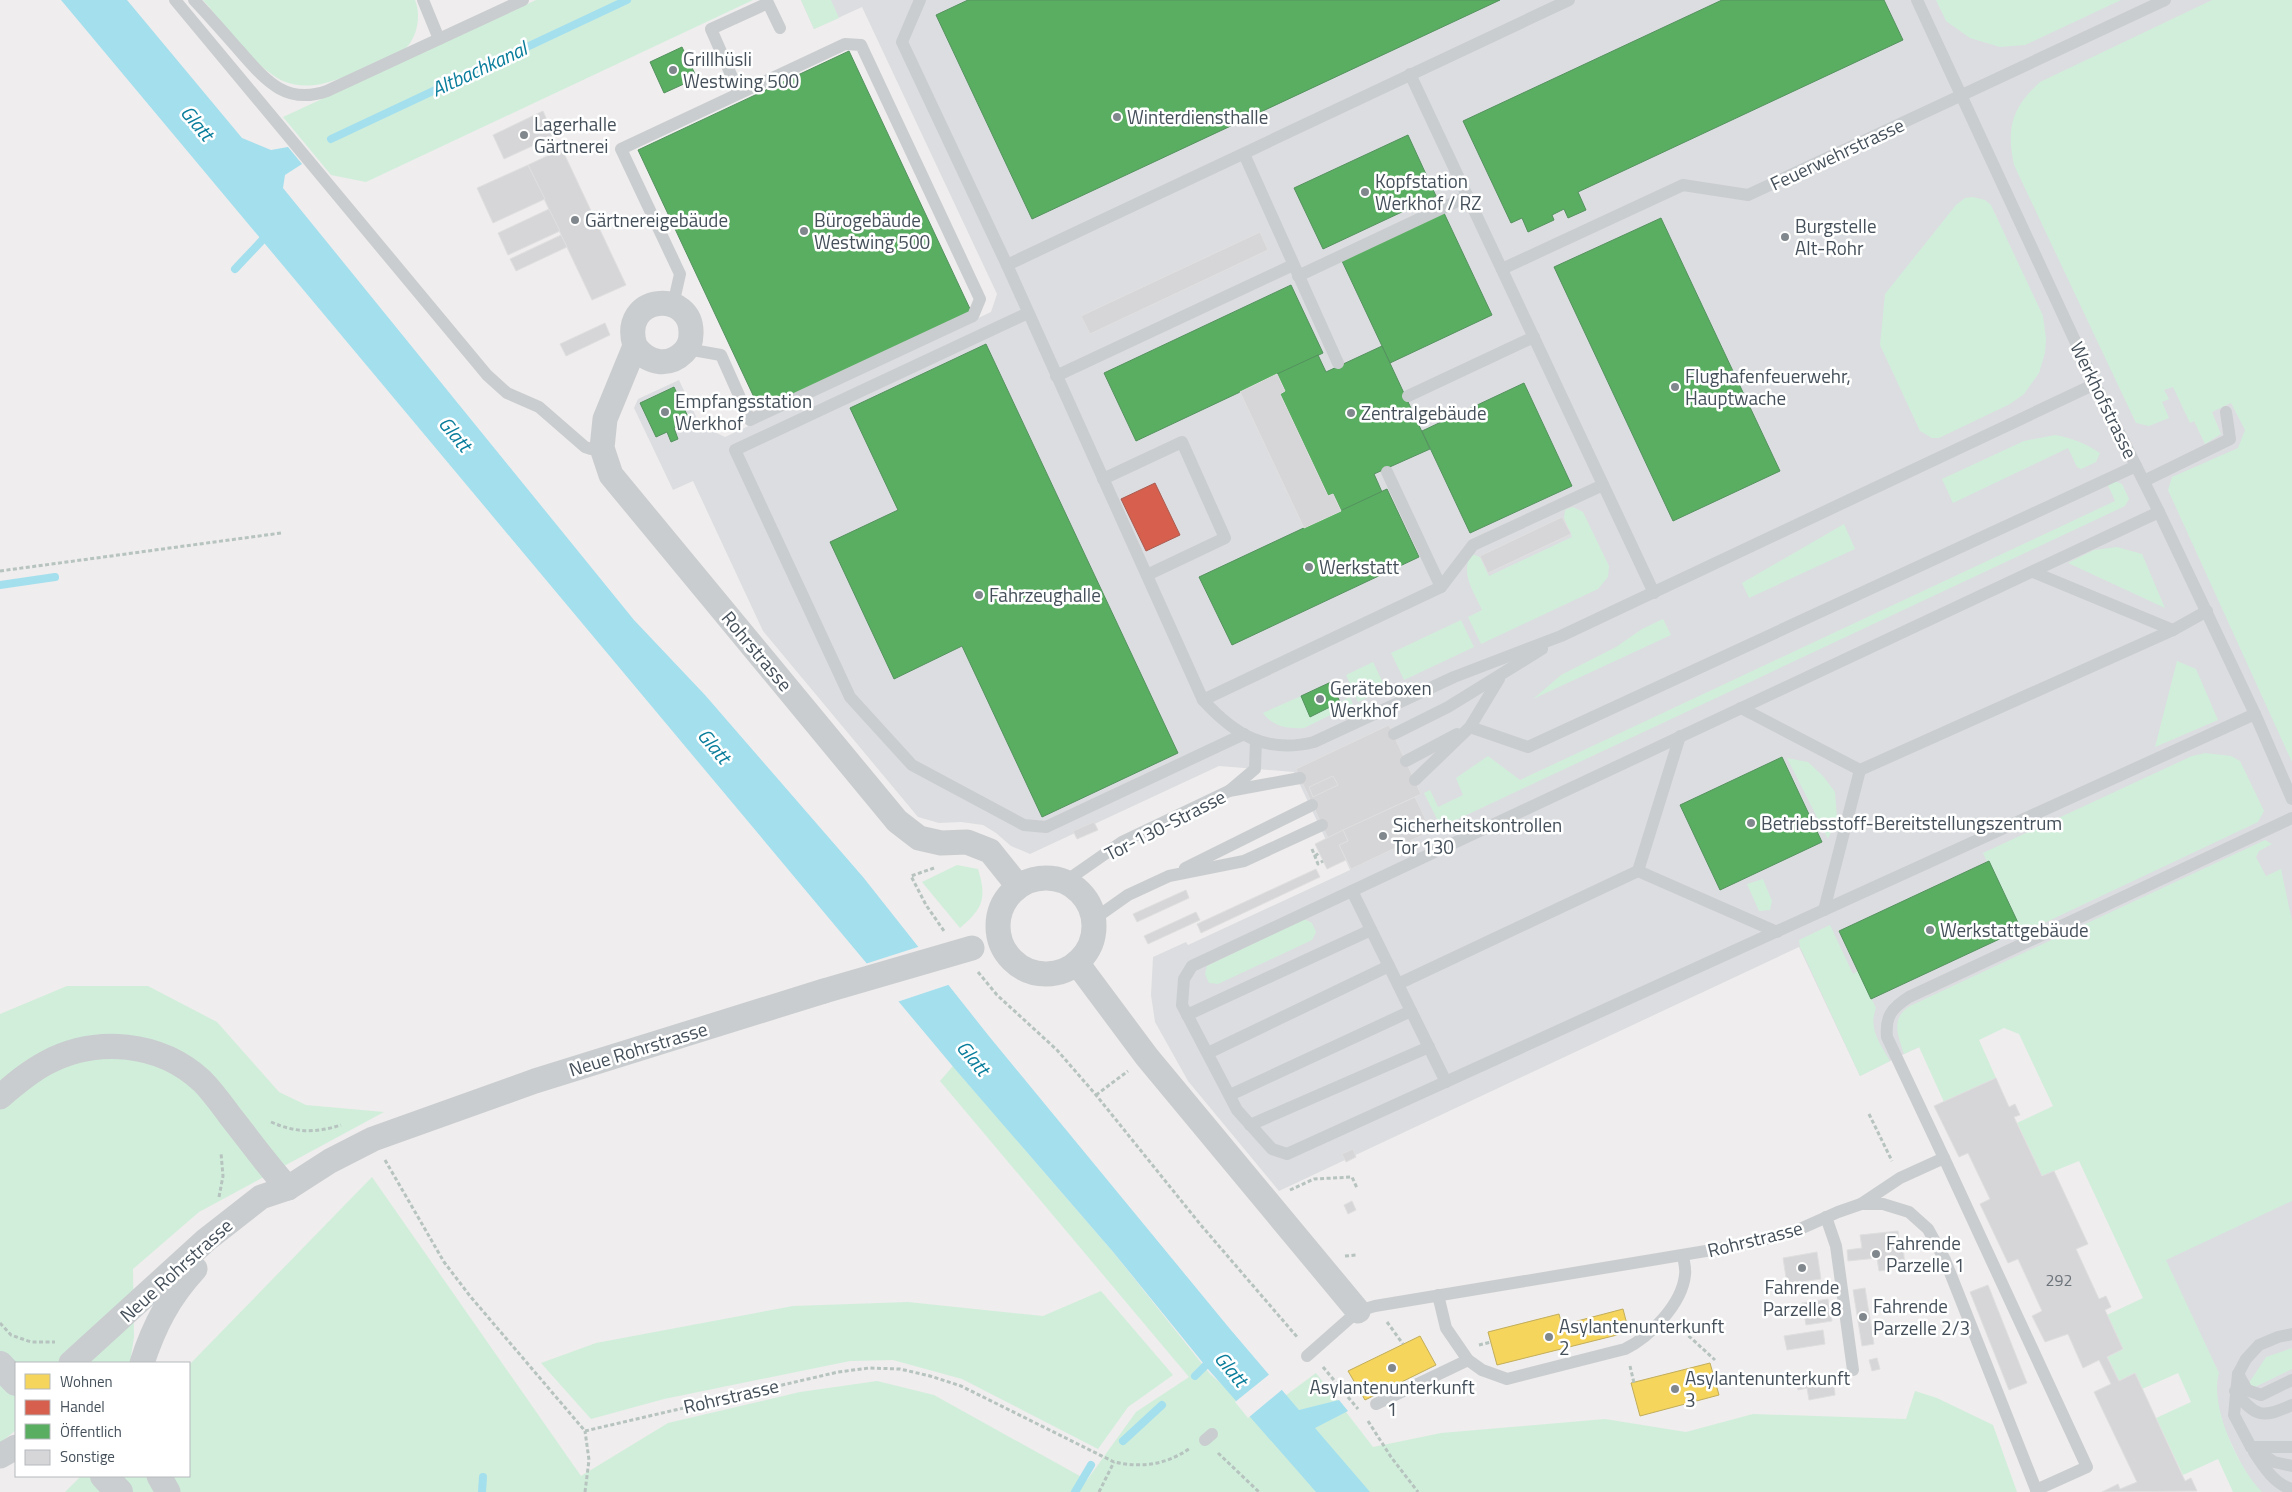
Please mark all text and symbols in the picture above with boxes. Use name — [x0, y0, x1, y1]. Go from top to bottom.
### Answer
water label: Altbachkanal — [426, 32, 534, 104]
place label: Grillhüsli Westwing 500 — [683, 44, 799, 95]
marker: Grillhüsli Westwing 500 — [667, 64, 679, 76]
water label: Glatt — [173, 98, 223, 149]
place label: Winterdiensthalle — [1127, 102, 1268, 131]
place label: Lagerhalle Gärtnerei — [534, 109, 617, 160]
street label: Feuerwehrstrasse — [1765, 110, 1909, 197]
marker: Winterdiensthalle — [1111, 111, 1123, 123]
marker: Lagerhalle Gärtnerei — [518, 129, 530, 141]
place label: Kopfstation Werkhof / RZ — [1375, 166, 1481, 217]
marker: Kopfstation Werkhof / RZ — [1359, 186, 1371, 198]
place label: Gärtnereigebäude — [585, 205, 728, 234]
place label: Bürogebäude Westwing 500 — [814, 205, 930, 256]
place label: Burgstelle Alt-Rohr — [1795, 211, 1876, 262]
marker: Gärtnereigebäude — [569, 214, 581, 226]
marker: Bürogebäude Westwing 500 — [798, 225, 810, 237]
marker: Burgstelle Alt-Rohr — [1779, 231, 1791, 243]
street label: Werkhofstrasse — [2064, 336, 2145, 463]
place label: Flughafenfeuerwehr, Hauptwache — [1685, 361, 1851, 412]
marker: Flughafenfeuerwehr, Hauptwache — [1669, 381, 1681, 393]
place label: Empfangsstation Werkhof — [675, 386, 812, 437]
place label: Zentralgebäude — [1361, 398, 1487, 427]
marker: Empfangsstation Werkhof — [659, 406, 671, 418]
marker: Zentralgebäude — [1345, 407, 1357, 419]
water label: Glatt — [431, 409, 481, 460]
place label: Werkstatt — [1319, 552, 1399, 581]
marker: Werkstatt — [1303, 561, 1315, 573]
place label: Fahrzeughalle — [989, 580, 1101, 609]
marker: Fahrzeughalle — [973, 589, 985, 601]
street label: Rohrstrasse — [715, 604, 800, 697]
place label: Geräteboxen Werkhof — [1330, 673, 1432, 724]
marker: Geräteboxen Werkhof — [1314, 693, 1326, 705]
water label: Glatt — [690, 721, 740, 772]
street label: Tor-130-Strasse — [1099, 782, 1230, 867]
place label: Betriebsstoff-Bereitstellungszentrum — [1761, 808, 2062, 837]
place label: Sicherheitskontrollen Tor 130 — [1393, 810, 1562, 861]
marker: Betriebsstoff-Bereitstellungszentrum — [1745, 817, 1757, 829]
marker: Sicherheitskontrollen Tor 130 — [1377, 830, 1389, 842]
place label: Werkstattgebäude — [1940, 915, 2089, 944]
marker: Werkstattgebäude — [1924, 924, 1936, 936]
street label: Neue Rohrstrasse — [565, 1014, 711, 1083]
water label: Glatt — [949, 1033, 999, 1084]
street label: Neue Rohrstrasse — [113, 1211, 239, 1328]
street label: Rohrstrasse — [1704, 1213, 1806, 1264]
place label: Fahrende Parzelle 1 — [1886, 1228, 1965, 1279]
marker: Fahrende Parzelle 1 — [1870, 1248, 1882, 1260]
marker: Fahrende Parzelle 8 — [1796, 1262, 1808, 1274]
house number: 292 — [2046, 1268, 2072, 1292]
place label: Fahrende Parzelle 8 — [1763, 1272, 1842, 1323]
place label: Fahrende Parzelle 2/3 — [1873, 1291, 1970, 1342]
place label: Asylantenunterkunft 2 — [1559, 1311, 1724, 1362]
marker: Fahrende Parzelle 2/3 — [1857, 1311, 1869, 1323]
marker: Asylantenunterkunft 2 — [1543, 1331, 1555, 1343]
water label: Glatt — [1207, 1344, 1257, 1395]
legend — [15, 1362, 190, 1477]
marker: Asylantenunterkunft 1 — [1386, 1362, 1398, 1374]
place label: Asylantenunterkunft 3 — [1685, 1363, 1850, 1414]
text: Wohnen — [60, 1370, 113, 1393]
street label: Rohrstrasse — [680, 1370, 782, 1421]
place label: Asylantenunterkunft 1 — [1309, 1372, 1475, 1423]
marker: Asylantenunterkunft 3 — [1669, 1383, 1681, 1395]
text: Handel — [60, 1395, 105, 1418]
text: Öffentlich — [60, 1420, 122, 1443]
text: Sonstige — [60, 1445, 115, 1468]

